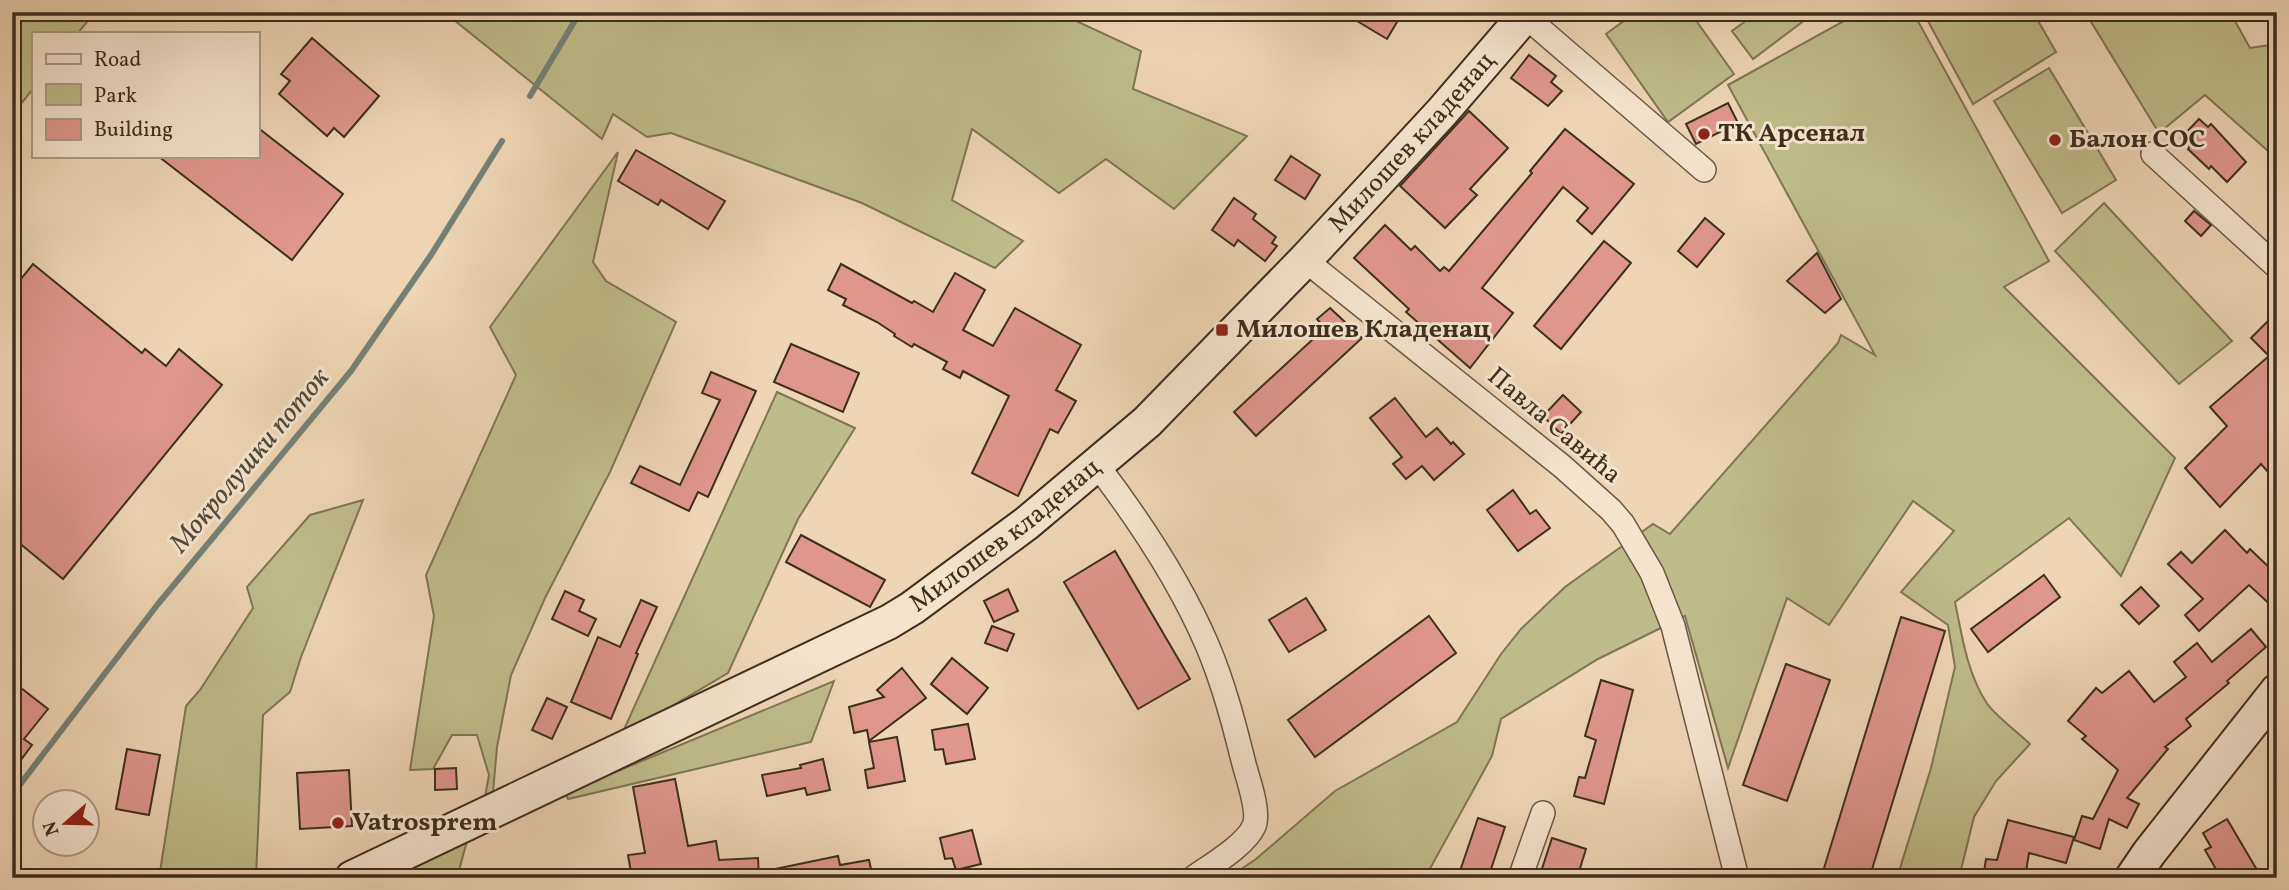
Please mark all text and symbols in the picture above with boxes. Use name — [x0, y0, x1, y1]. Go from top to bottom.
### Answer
legend — [32, 32, 259, 158]
street label: Милошев кладенац — [1321, 44, 1504, 241]
text: Road — [94, 46, 141, 75]
text: Park — [94, 82, 137, 111]
text: Building — [94, 116, 173, 145]
place label: ТК Арсенал — [1718, 116, 1865, 152]
place label: Балон СОС — [2069, 122, 2205, 158]
marker: ТК Арсенал — [1696, 126, 1712, 142]
marker: Балон СОС — [2047, 132, 2063, 148]
place label: Милошев Кладенац — [1236, 312, 1491, 348]
marker: Милошев Кладенац — [1214, 322, 1230, 338]
street label: Павла Савића — [1479, 359, 1629, 493]
water label: Мокролушки поток — [160, 360, 339, 562]
street label: Милошев кладенац — [902, 450, 1109, 622]
north arrow — [32, 788, 102, 858]
place label: Vatrosprem — [352, 805, 497, 841]
marker: Vatrosprem — [330, 815, 346, 831]
text: N — [37, 817, 66, 839]

